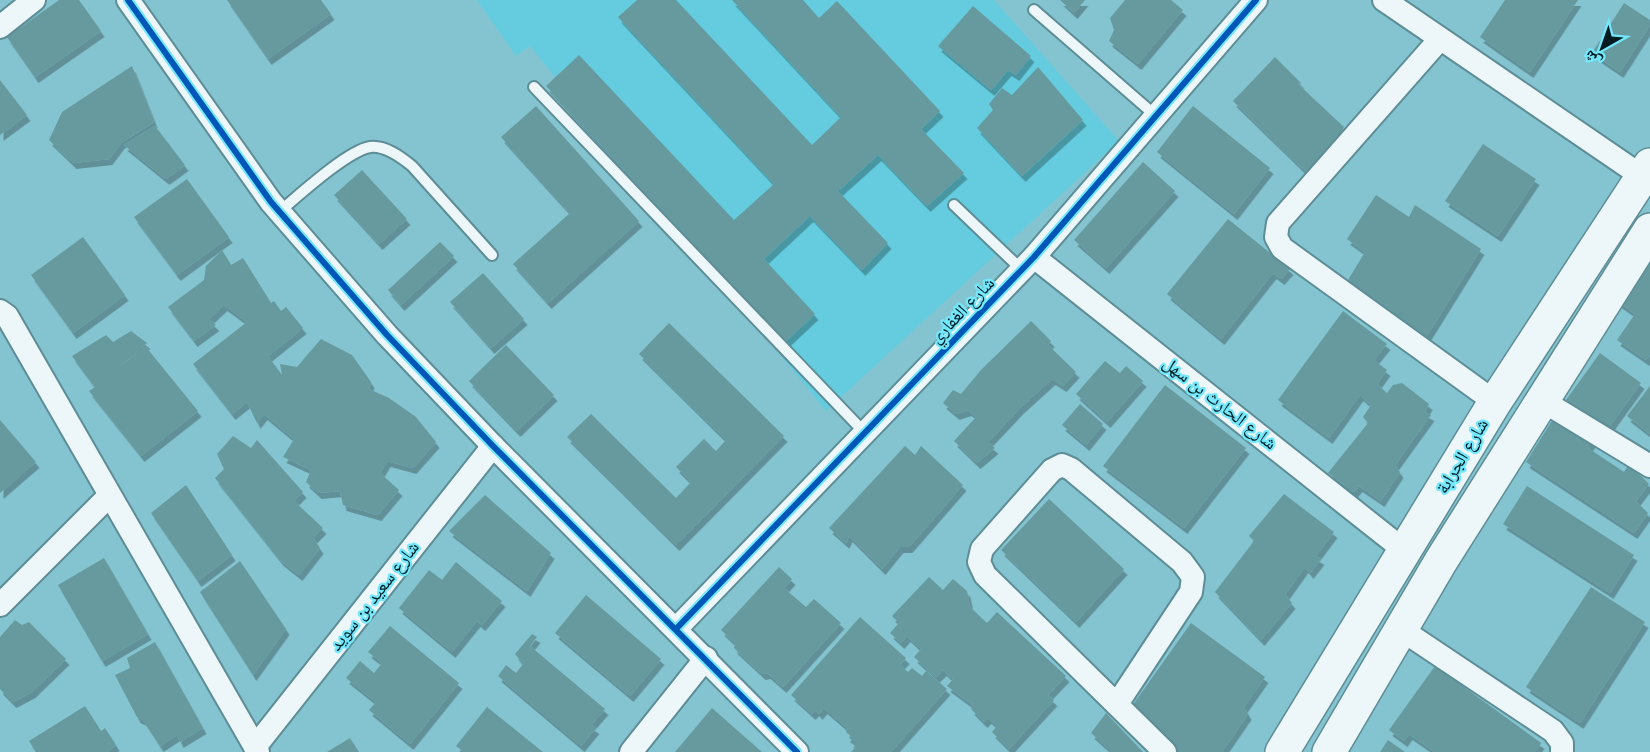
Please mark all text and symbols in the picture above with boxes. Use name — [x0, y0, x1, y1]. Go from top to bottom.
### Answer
north arrow — [1572, 18, 1632, 78]
text: ش — [1579, 46, 1605, 73]
street label: شارع الغفاري — [924, 271, 1002, 350]
street label: شارع الحارث بن سهل — [1159, 351, 1282, 454]
street label: شارع الجرابة — [1430, 414, 1493, 498]
street label: شارع سعيد بن سويد — [324, 536, 424, 655]

